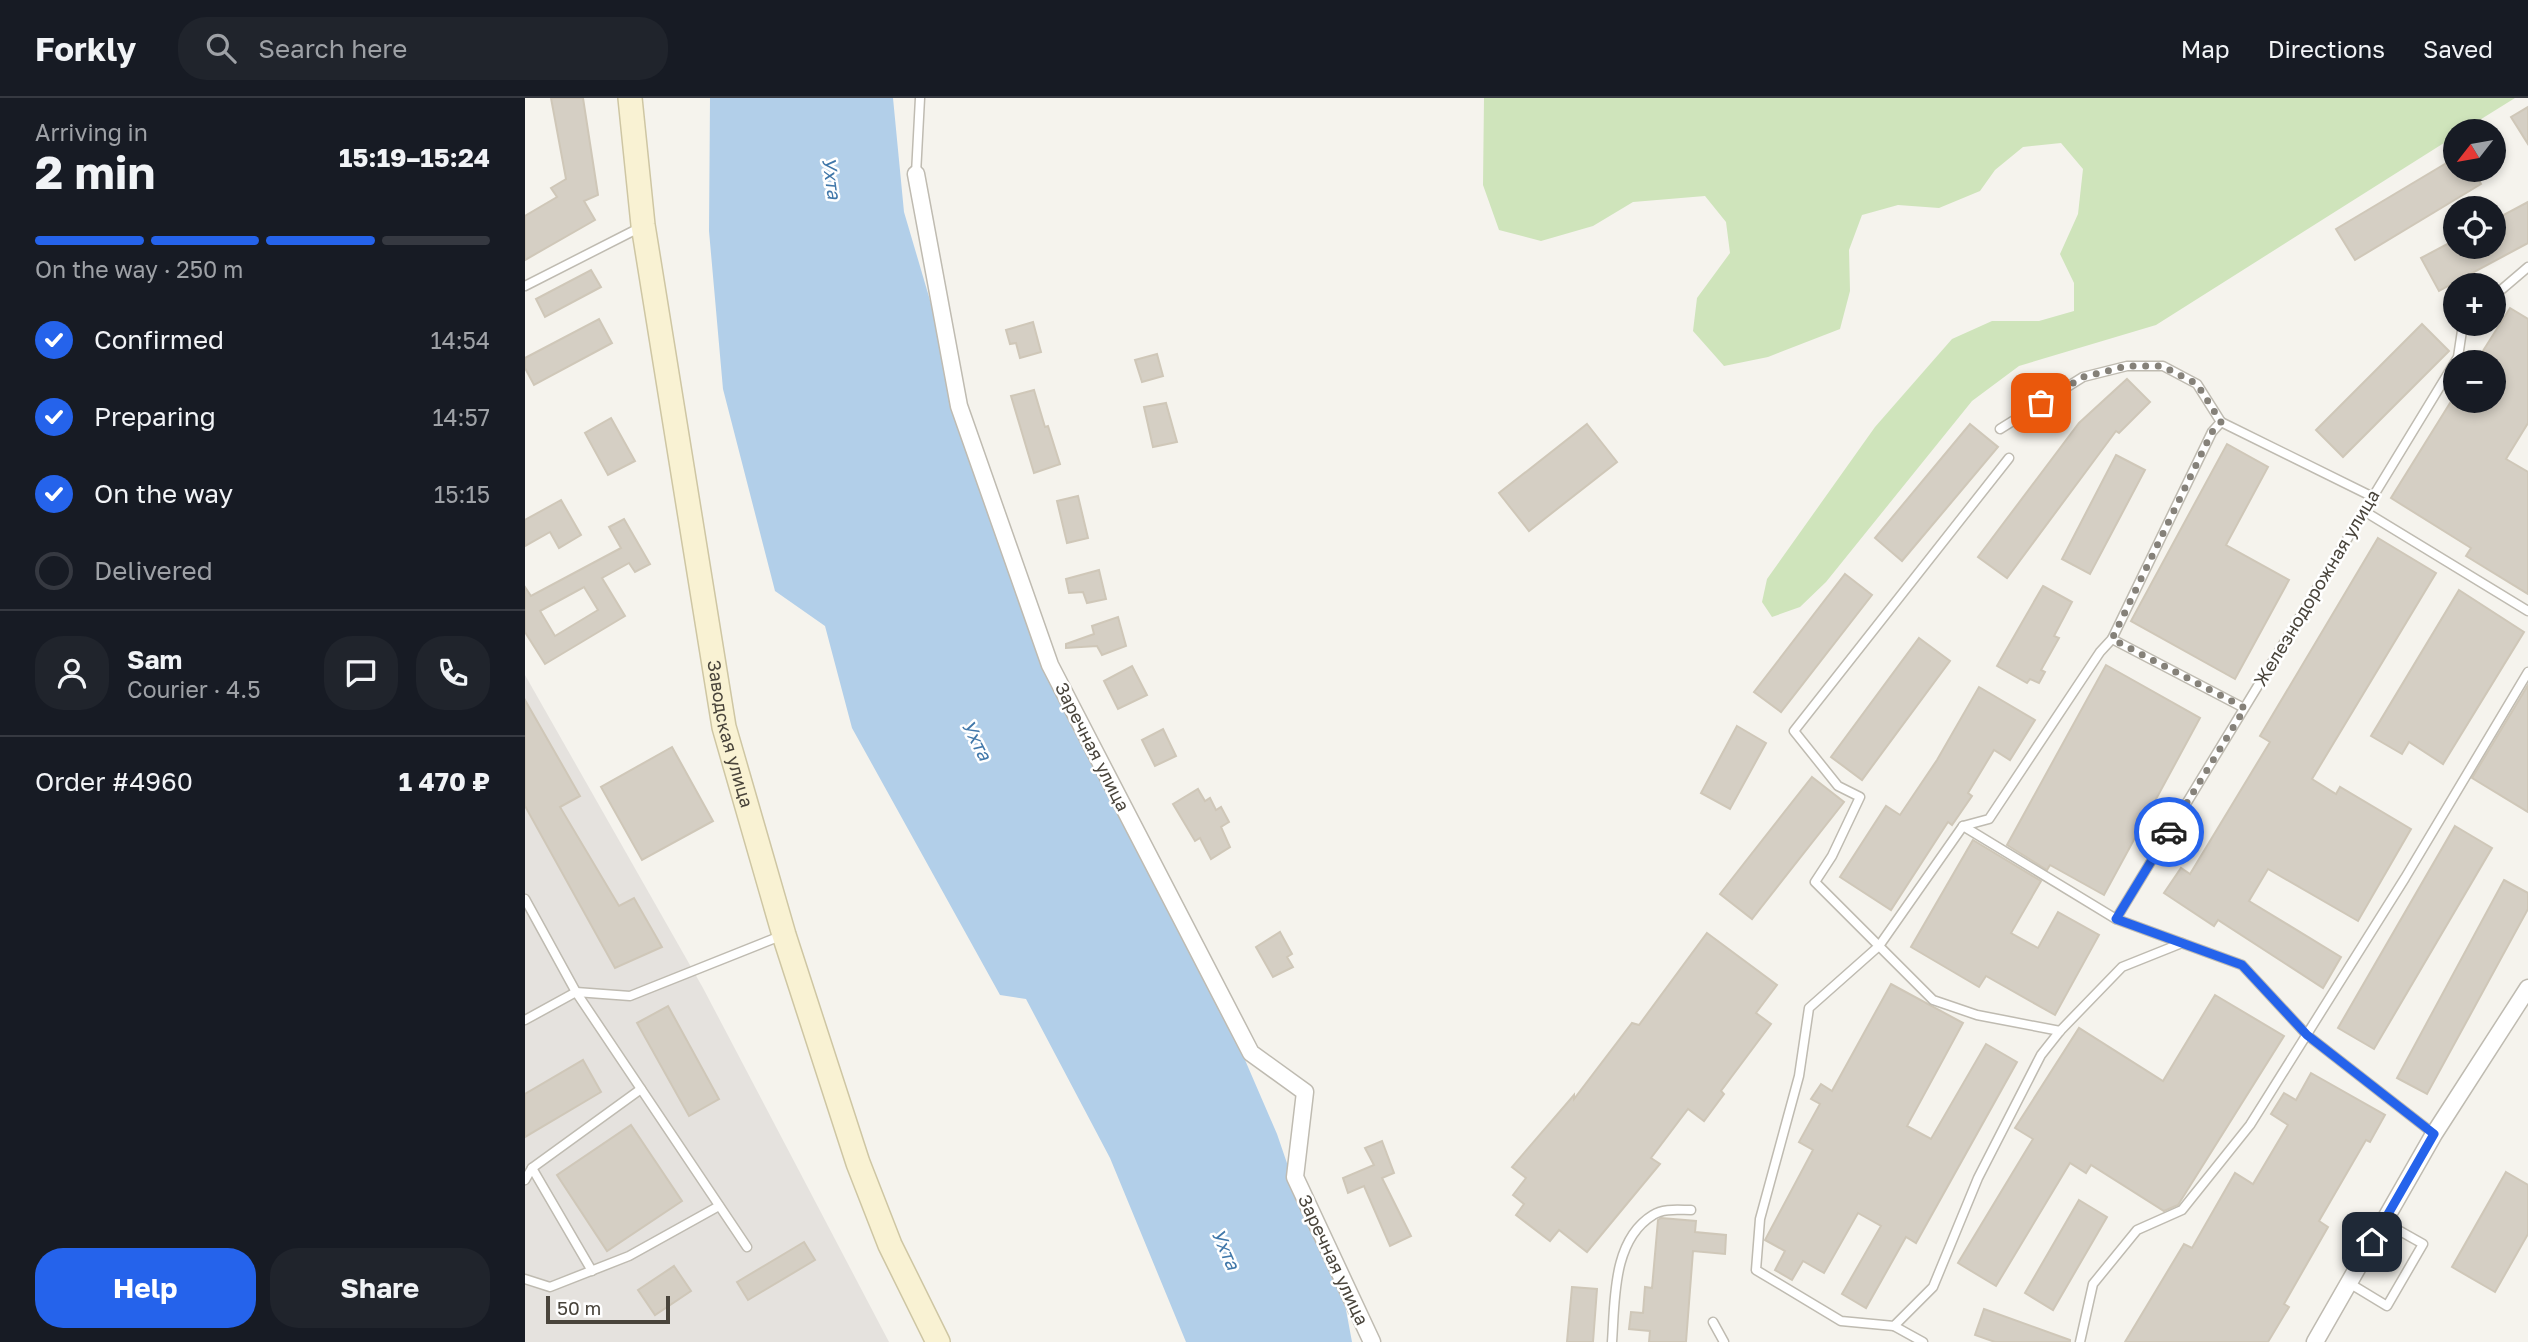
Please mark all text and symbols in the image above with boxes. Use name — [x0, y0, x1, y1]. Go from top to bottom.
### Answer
search box — [178, 17, 668, 80]
text: Forkly — [35, 29, 136, 68]
icon: search — [202, 29, 240, 67]
text: Search here — [258, 33, 407, 64]
text: Map — [2181, 34, 2230, 63]
text: Directions — [2268, 34, 2385, 63]
text: Saved — [2423, 34, 2493, 63]
text: Arriving in — [35, 118, 148, 146]
north arrow — [2443, 119, 2506, 182]
map controls — [2443, 119, 2506, 413]
text: 15:19–15:24 — [339, 142, 490, 173]
text: 2 min — [35, 144, 155, 199]
water label: Ухта — [818, 155, 847, 202]
button: locate — [2443, 196, 2506, 259]
text: On the way · 250 m — [35, 255, 243, 283]
button: + — [2443, 273, 2506, 336]
icon: check — [35, 321, 73, 359]
text: Confirmed — [94, 324, 224, 355]
text: 14:54 — [431, 326, 490, 354]
button: − — [2443, 350, 2506, 413]
pin — [2011, 373, 2071, 433]
icon: bag — [2022, 384, 2060, 422]
icon: check — [35, 398, 73, 436]
text: Preparing — [94, 401, 216, 432]
text: 14:57 — [432, 403, 490, 431]
icon: check — [35, 475, 73, 513]
text: On the way — [94, 478, 233, 509]
text: 15:15 — [434, 480, 490, 508]
street label: Железнодорожная улица — [2249, 485, 2384, 690]
text: Delivered — [94, 555, 213, 586]
button: person — [35, 636, 109, 710]
button: chat — [324, 636, 398, 710]
button: phone — [416, 636, 490, 710]
text: Sam — [127, 644, 182, 675]
street label: Заводская улица — [703, 658, 759, 810]
text: Courier · 4.5 — [127, 675, 260, 703]
street label: Заречная улица — [1051, 678, 1135, 815]
water label: Ухта — [958, 716, 998, 765]
text: Order #4960 — [35, 766, 193, 797]
text: 1 470 ₽ — [399, 766, 490, 797]
courier — [2134, 797, 2204, 867]
icon: car — [2150, 813, 2188, 851]
street label: Заречная улица — [1294, 1191, 1374, 1329]
pin — [2342, 1212, 2402, 1272]
icon: home — [2353, 1223, 2391, 1261]
water label: Ухта — [1207, 1225, 1246, 1274]
button: Help — [35, 1248, 256, 1328]
button: Share — [270, 1248, 490, 1328]
scale bar — [546, 1293, 670, 1325]
text: 50 m — [557, 1296, 601, 1319]

